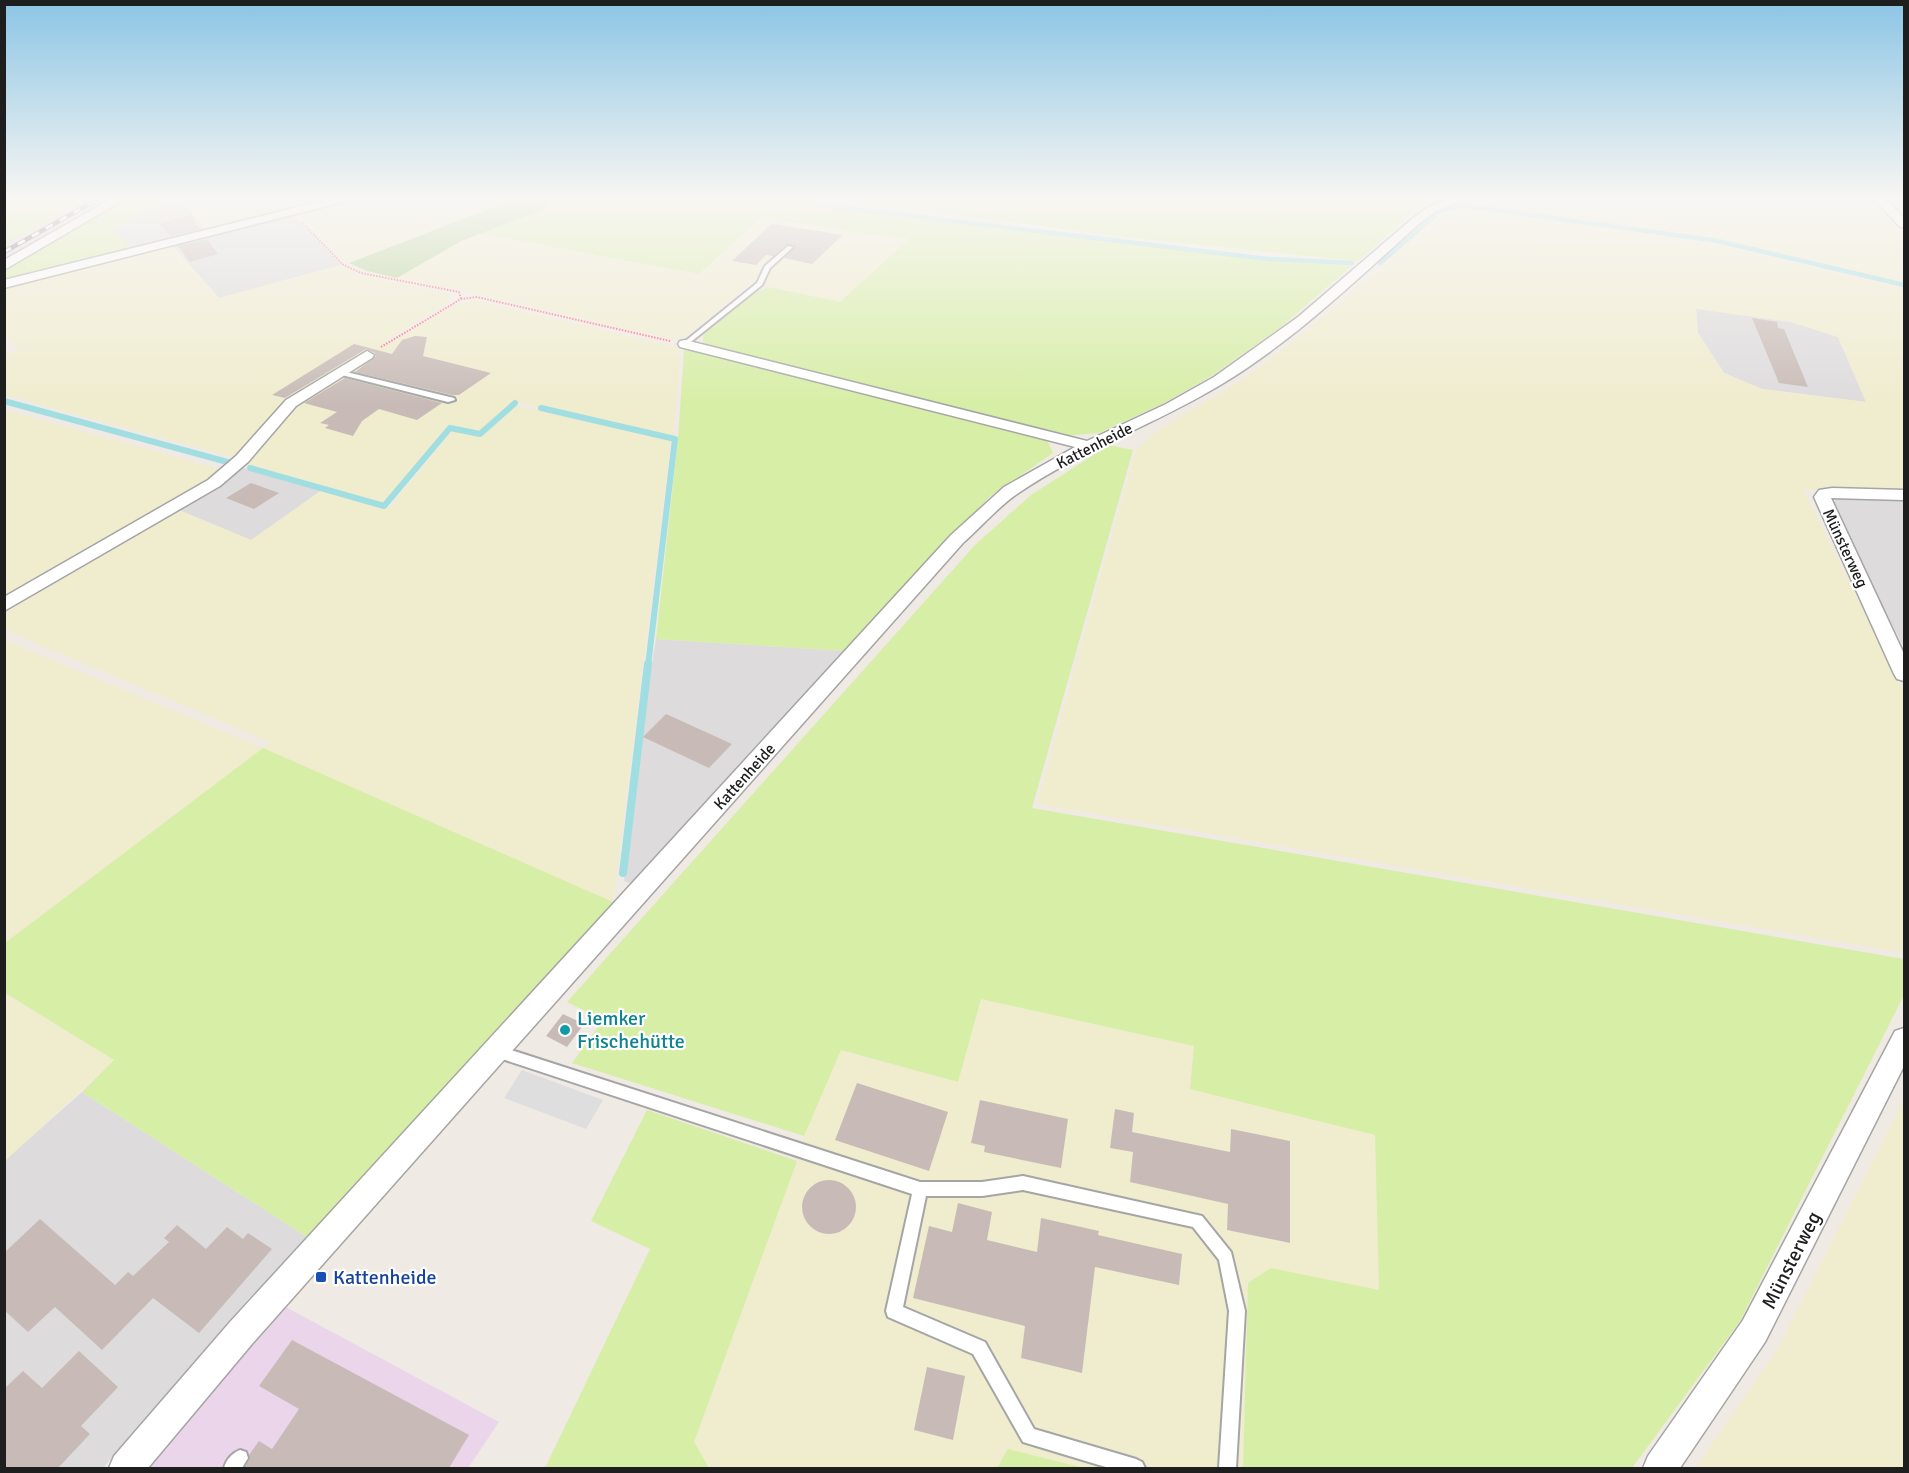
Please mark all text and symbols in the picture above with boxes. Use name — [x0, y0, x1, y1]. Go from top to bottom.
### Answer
street label: Kattenheide — [1053, 418, 1136, 474]
street label: Münsterweg — [1818, 506, 1872, 591]
street label: Kattenheide — [710, 739, 780, 814]
place label: Liemker Frischehütte — [577, 1006, 685, 1054]
marker: Liemker Frischehütte — [558, 1023, 572, 1037]
street label: Münsterweg — [1756, 1207, 1827, 1313]
place label: Kattenheide — [333, 1265, 437, 1290]
marker: Kattenheide — [314, 1270, 328, 1284]

